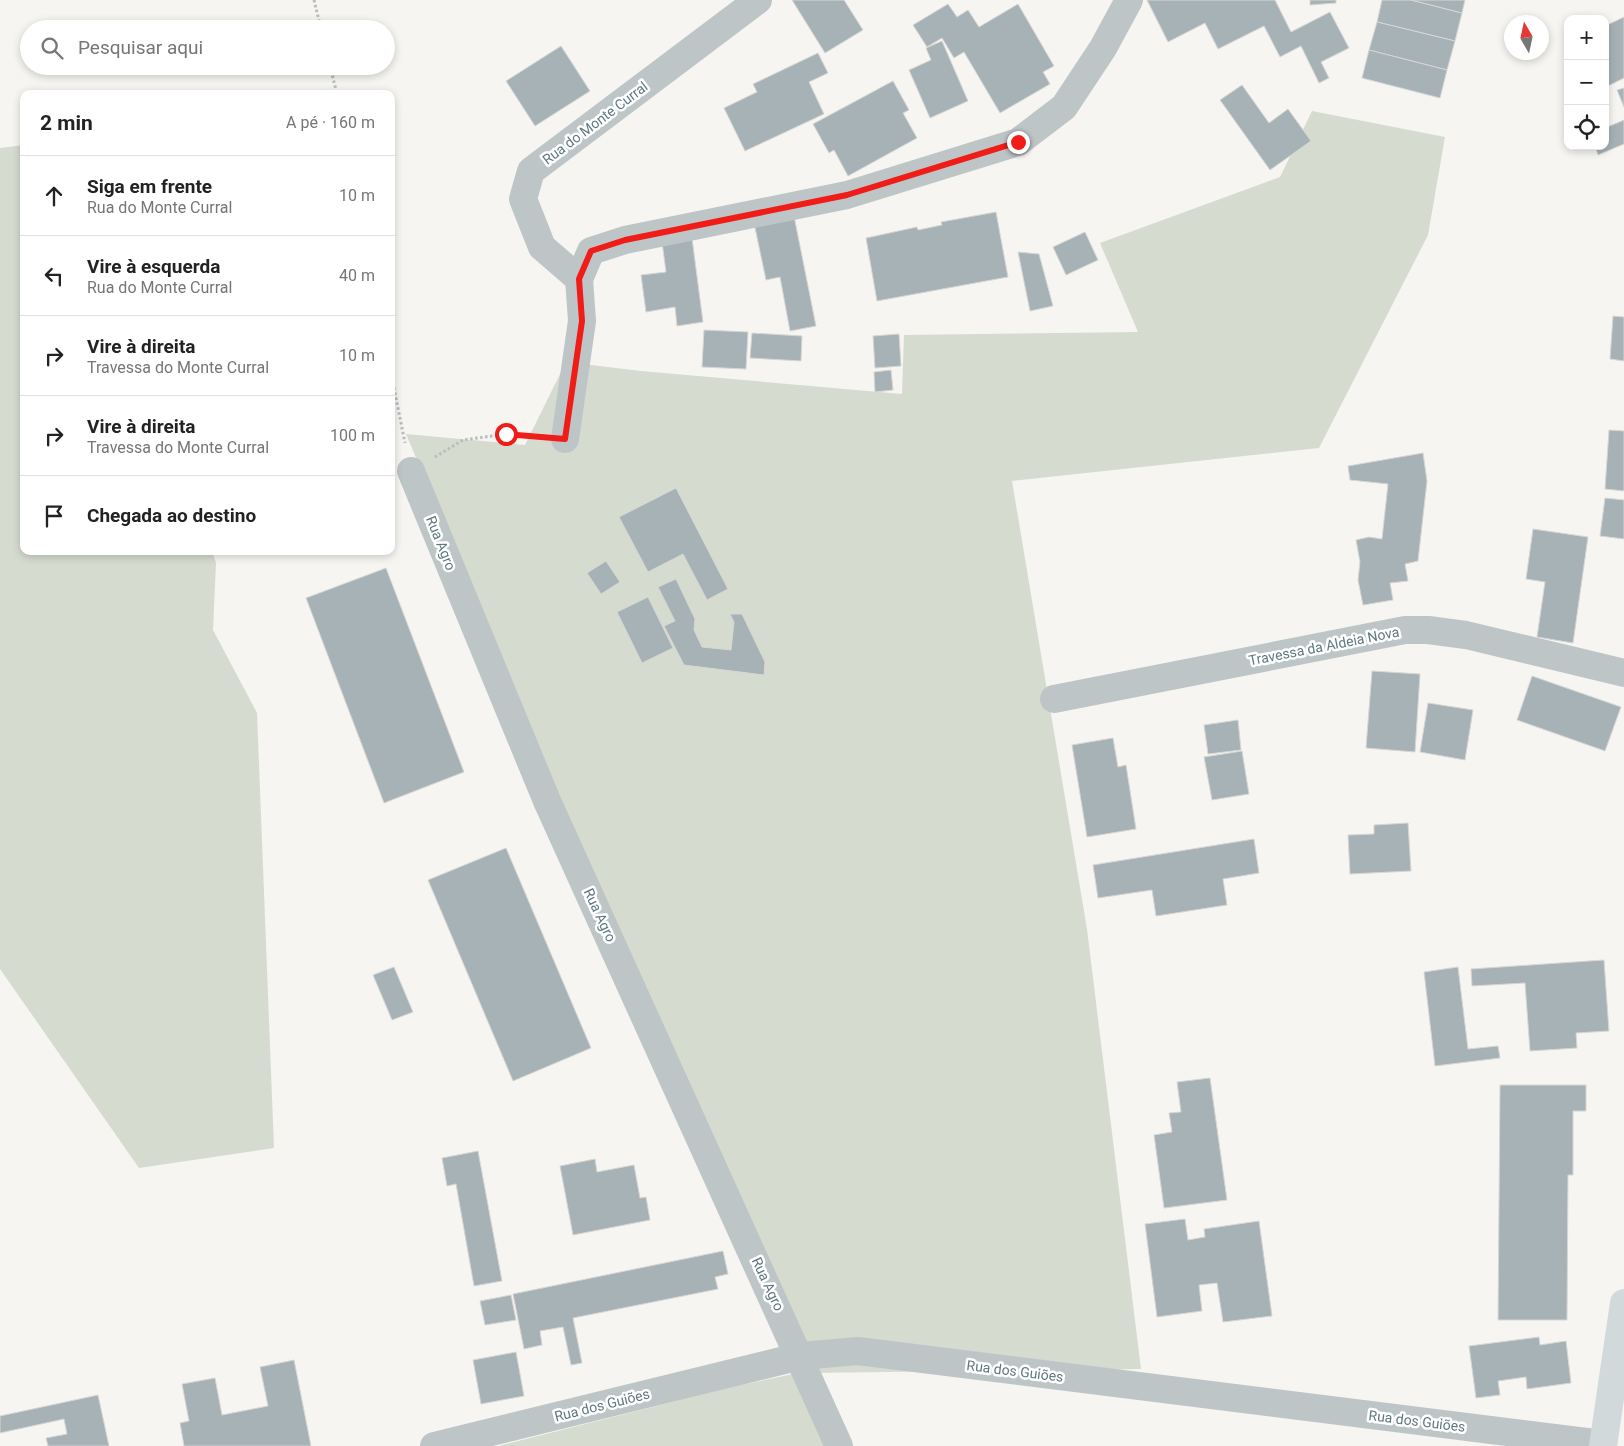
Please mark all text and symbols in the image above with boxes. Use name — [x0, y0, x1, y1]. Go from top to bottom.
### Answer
north arrow — [1504, 15, 1549, 60]
map controls — [1564, 15, 1609, 150]
button: + — [1564, 15, 1609, 60]
search box — [20, 20, 395, 75]
icon: search — [38, 34, 66, 62]
text: Pesquisar aqui — [78, 36, 203, 59]
button: − — [1564, 60, 1609, 105]
street label: Rua do Monte Curral — [539, 78, 651, 168]
button: locate — [1564, 105, 1609, 150]
text: 2 min — [40, 111, 93, 135]
text: A pé · 160 m — [286, 113, 375, 132]
route end — [1007, 131, 1030, 154]
text: Siga em frente — [87, 175, 212, 198]
icon: ahead — [40, 182, 68, 210]
text: 10 m — [339, 186, 375, 205]
text: Rua do Monte Curral — [87, 198, 232, 217]
text: Vire à esquerda — [87, 255, 220, 278]
icon: left — [40, 262, 68, 290]
text: 40 m — [339, 266, 375, 285]
text: Rua do Monte Curral — [87, 278, 232, 297]
text: Vire à direita — [87, 335, 196, 358]
icon: right — [40, 342, 68, 370]
text: 10 m — [339, 346, 375, 365]
text: Travessa do Monte Curral — [87, 358, 269, 377]
text: Vire à direita — [87, 415, 196, 438]
icon: right — [40, 422, 68, 450]
route start — [495, 423, 518, 446]
text: 100 m — [330, 426, 375, 445]
text: Travessa do Monte Curral — [87, 438, 269, 457]
icon: arrive — [40, 502, 68, 530]
text: Chegada ao destino — [87, 504, 256, 527]
street label: Rua Agro — [423, 514, 459, 572]
street label: Travessa da Aldeia Nova — [1247, 624, 1401, 668]
street label: Rua Agro — [581, 886, 619, 944]
street label: Rua Agro — [749, 1255, 787, 1313]
street label: Rua dos Guiões — [966, 1357, 1064, 1385]
street label: Rua dos Guiões — [553, 1385, 651, 1425]
street label: Rua dos Guiões — [1368, 1407, 1466, 1435]

